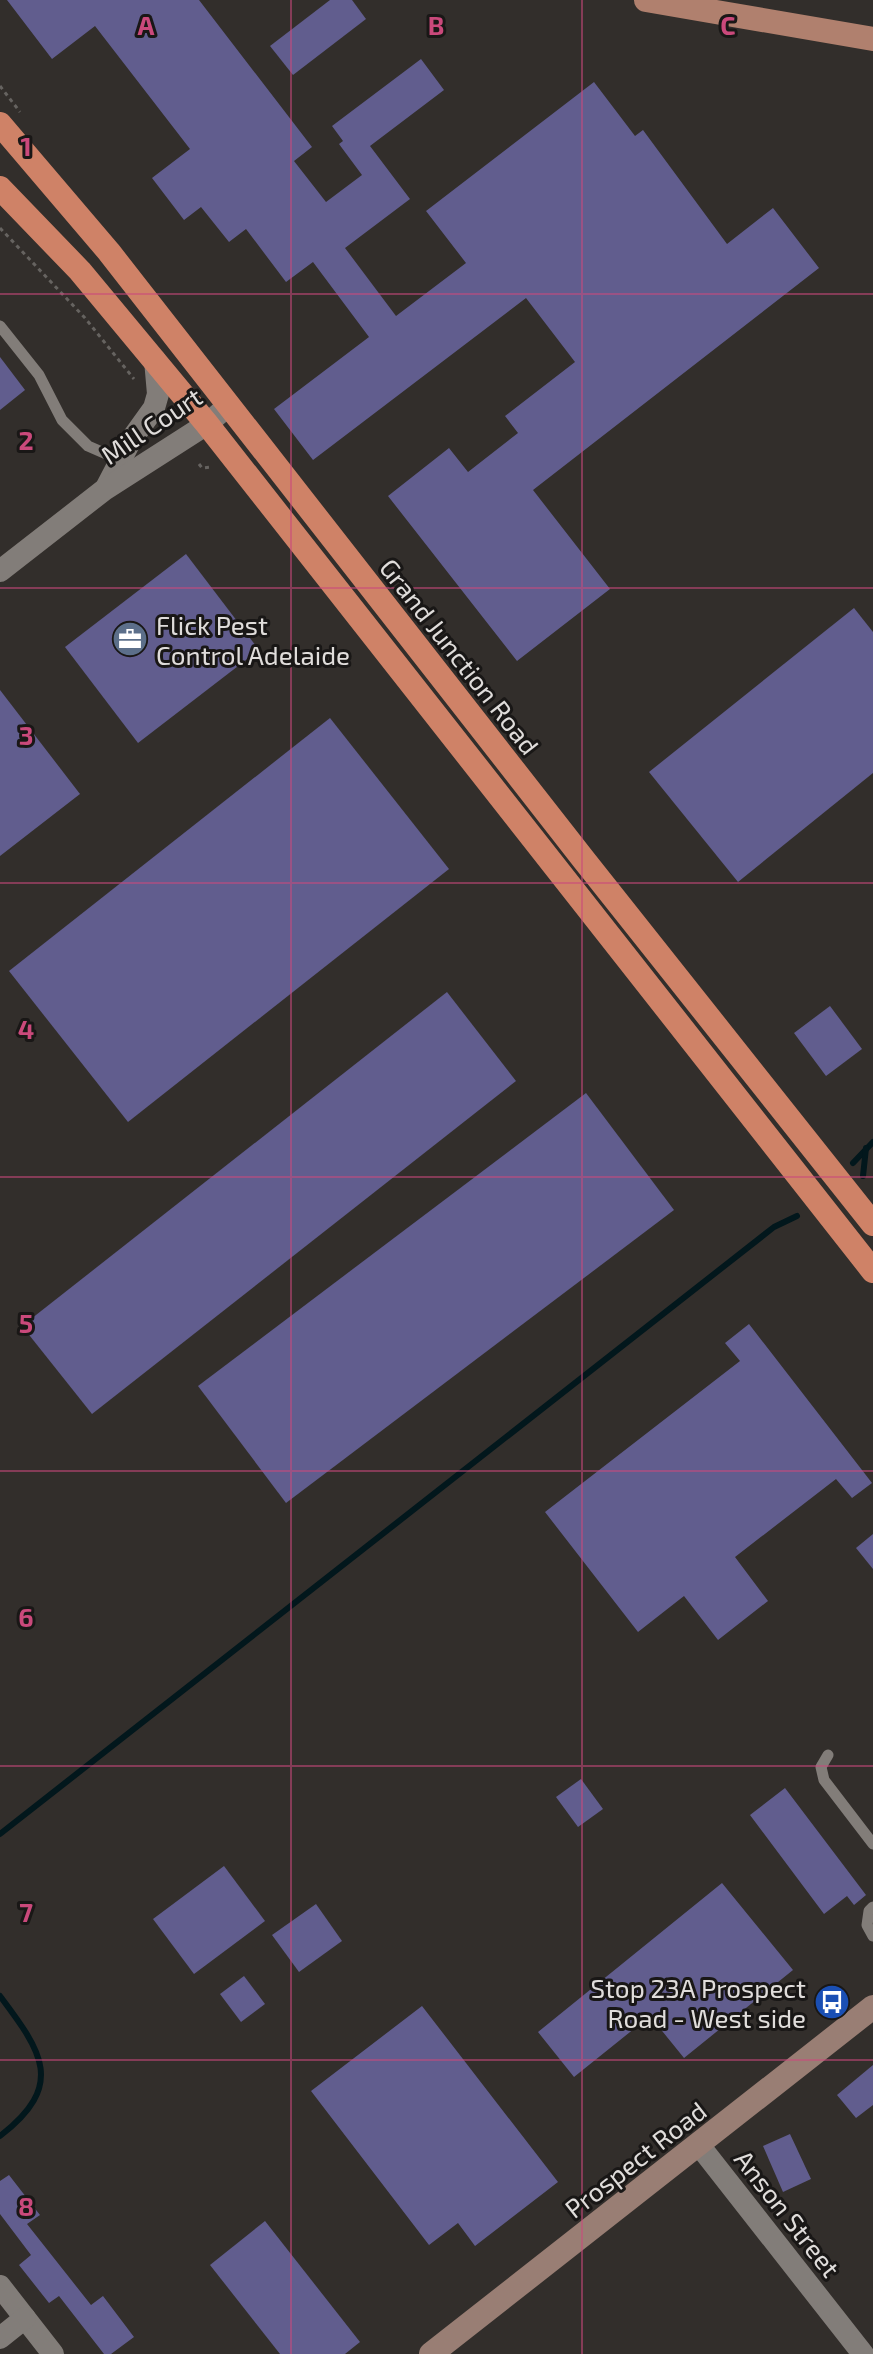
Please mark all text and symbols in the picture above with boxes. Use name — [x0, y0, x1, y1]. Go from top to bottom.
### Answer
text: A — [138, 9, 155, 40]
text: B — [428, 9, 444, 40]
text: C — [720, 9, 736, 40]
text: 1 — [20, 130, 32, 161]
street label: Mill Court — [95, 380, 207, 470]
text: 2 — [18, 424, 34, 455]
street label: Grand Junction Road — [374, 552, 546, 760]
place label: Flick Pest Control Adelaide — [156, 609, 350, 670]
office icon: Flick Pest Control Adelaide — [111, 620, 149, 658]
text: 3 — [19, 719, 33, 750]
text: 4 — [18, 1013, 34, 1044]
text: 5 — [19, 1307, 33, 1338]
text: 6 — [18, 1601, 34, 1632]
text: 7 — [19, 1896, 33, 1927]
place label: Stop 23A Prospect Road - West side — [591, 1972, 806, 2033]
bus stop icon: Stop 23A Prospect Road - West side — [813, 1983, 851, 2021]
street label: Prospect Road — [558, 2094, 712, 2224]
street label: Anson Street — [729, 2143, 847, 2283]
text: 8 — [18, 2190, 34, 2221]

